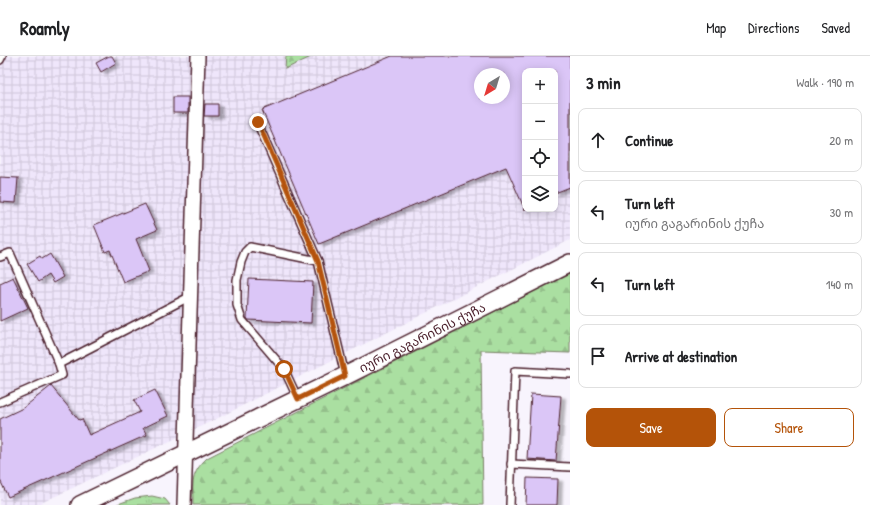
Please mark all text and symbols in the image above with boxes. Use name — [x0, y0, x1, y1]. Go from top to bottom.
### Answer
text: Roamly — [20, 15, 70, 41]
text: Map — [706, 18, 726, 37]
text: Directions — [748, 18, 799, 37]
text: Saved — [821, 18, 850, 37]
north arrow — [474, 68, 510, 104]
map controls — [522, 68, 558, 212]
button: + — [522, 68, 558, 104]
text: 3 min — [586, 71, 621, 94]
text: Walk · 190 m — [796, 73, 854, 91]
button: − — [522, 104, 558, 140]
route end — [249, 113, 267, 131]
icon: ahead — [587, 129, 609, 151]
text: Continue — [625, 130, 673, 151]
text: 20 m — [829, 131, 853, 149]
button: locate — [522, 140, 558, 176]
button: layers — [522, 176, 558, 212]
text: Turn left — [625, 193, 675, 214]
icon: left — [587, 201, 609, 223]
text: 30 m — [830, 203, 853, 221]
text: იური გაგარინის ქუჩა — [625, 214, 765, 232]
icon: left — [587, 273, 609, 295]
text: Turn left — [625, 274, 675, 295]
text: 140 m — [826, 275, 853, 293]
street label: იური გაგარინის ქუჩა — [356, 298, 489, 377]
icon: arrive — [587, 345, 609, 367]
text: Arrive at destination — [625, 346, 737, 367]
route start — [275, 360, 293, 378]
button: Save — [586, 408, 716, 447]
button: Share — [724, 408, 854, 447]

